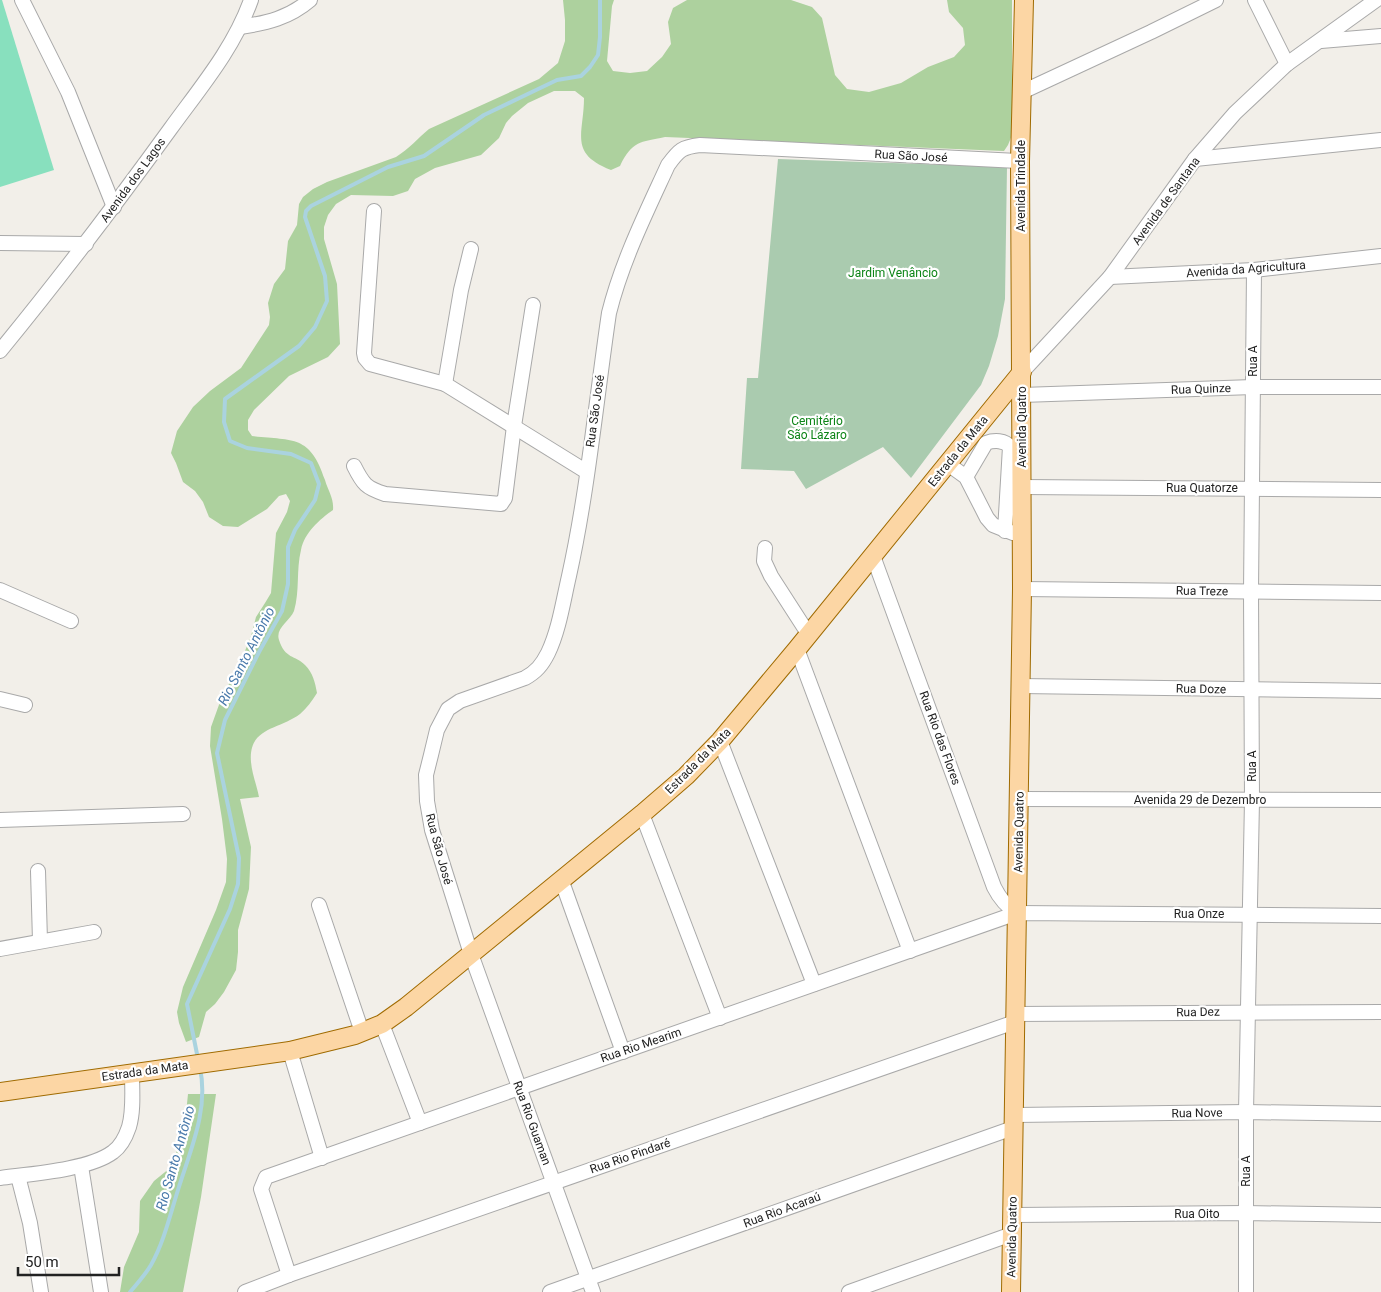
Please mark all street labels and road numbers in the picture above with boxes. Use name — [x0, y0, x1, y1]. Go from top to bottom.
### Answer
street label: Avenida dos Lagos — [98, 135, 168, 225]
street label: Avenida Trindade — [1014, 140, 1028, 232]
street label: Rua São José — [874, 147, 948, 165]
street label: Avenida de Santana — [1129, 154, 1203, 248]
street label: Avenida da Agricultura — [1186, 258, 1306, 280]
street label: Rua A — [1246, 345, 1260, 377]
street label: Rua São José — [583, 374, 607, 448]
street label: Rua Quinze — [1171, 381, 1231, 397]
street label: Avenida Quatro — [1015, 386, 1029, 468]
street label: Estrada da Mata — [925, 413, 991, 489]
street label: Rua Quatorze — [1166, 481, 1238, 495]
street label: Rua Treze — [1176, 584, 1228, 598]
street label: Rua Doze — [1176, 682, 1226, 696]
street label: Rua Rio das Flores — [916, 689, 964, 787]
street label: Estrada da Mata — [662, 725, 734, 797]
street label: Rua A — [1245, 750, 1259, 782]
street label: Avenida Quatro — [1011, 791, 1027, 873]
street label: Avenida 29 de Dezembro — [1134, 793, 1266, 807]
street label: Rua São José — [423, 812, 455, 886]
street label: Rua Onze — [1174, 907, 1224, 921]
street label: Rua Dez — [1176, 1005, 1220, 1019]
street label: Rua Rio Mearim — [599, 1025, 683, 1065]
street label: Estrada da Mata — [101, 1058, 189, 1084]
street label: Rua Rio Guaman — [510, 1079, 554, 1167]
street label: Rua Nove — [1171, 1106, 1223, 1120]
street label: Rua Rio Pindaré — [588, 1136, 672, 1176]
street label: Rua A — [1239, 1155, 1253, 1187]
street label: Rua Rio Acaraú — [741, 1190, 823, 1230]
street label: Avenida Quatro — [1004, 1196, 1020, 1278]
street label: Rua Oito — [1174, 1207, 1220, 1221]

